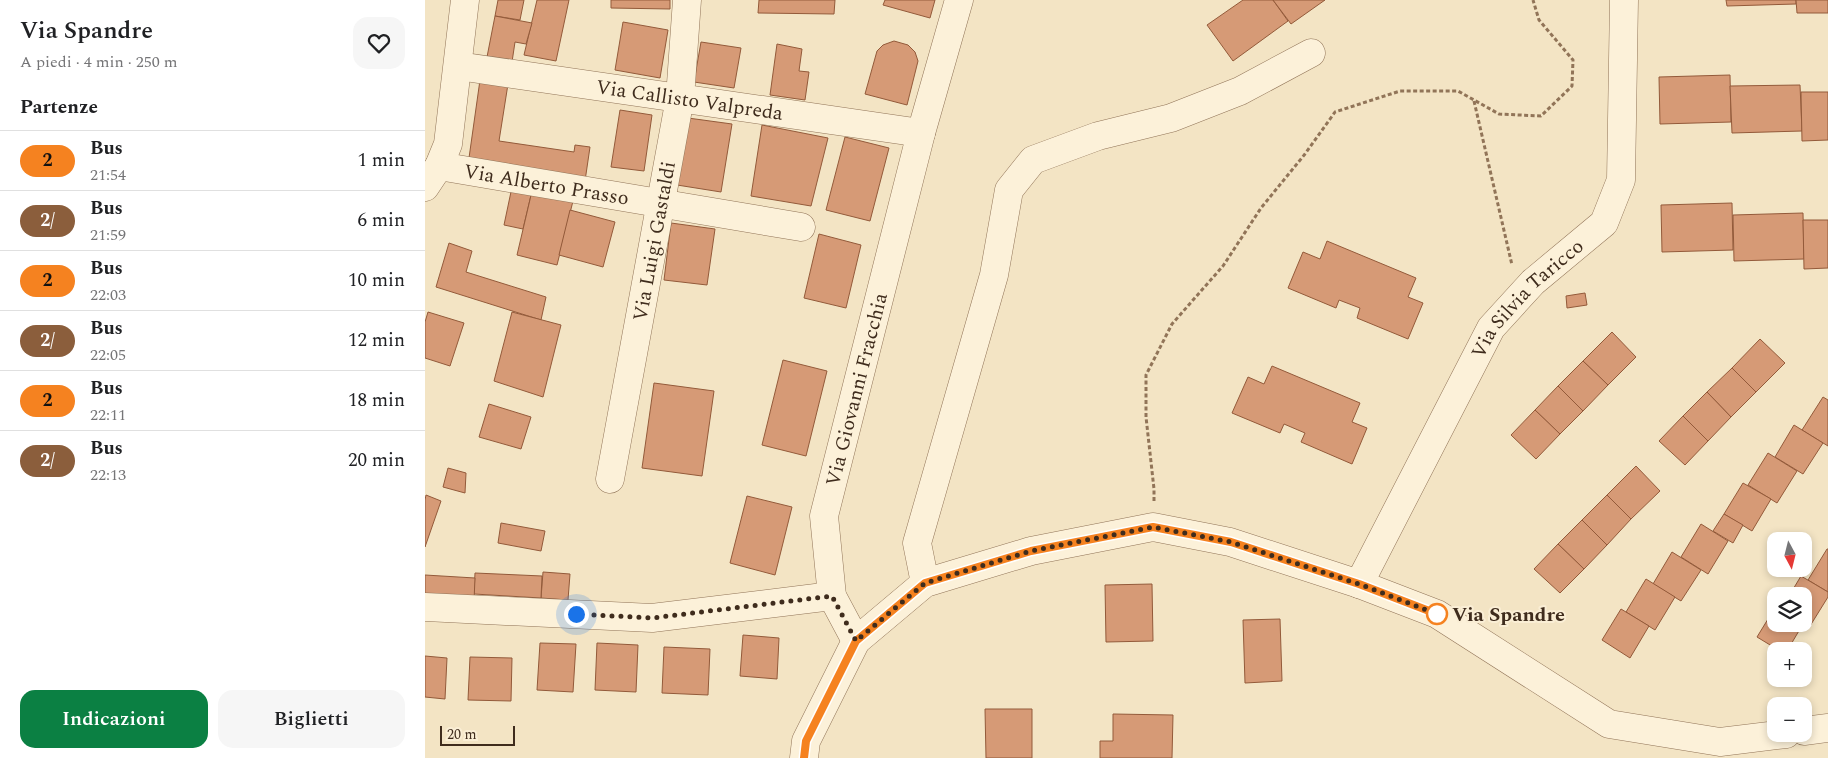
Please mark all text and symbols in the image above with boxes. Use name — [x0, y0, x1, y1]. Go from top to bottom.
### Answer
text: Via Spandre — [20, 13, 153, 49]
button: heart — [353, 17, 405, 69]
text: A piedi · 4 min · 250 m — [20, 50, 178, 74]
street label: Via Callisto Valpreda — [594, 72, 785, 129]
text: Partenze — [20, 93, 98, 122]
text: Bus — [90, 134, 123, 163]
text: 1 min — [357, 146, 405, 175]
text: 2 — [42, 147, 53, 174]
street label: Via Alberto Prasso — [462, 156, 631, 214]
street label: Via Luigi Gastaldi — [625, 159, 684, 324]
text: 21:54 — [90, 163, 126, 187]
text: Bus — [90, 194, 123, 223]
text: 6 min — [357, 206, 405, 235]
text: 2/ — [40, 207, 55, 234]
text: 21:59 — [90, 223, 126, 247]
street label: Via Silvia Taricco — [1464, 232, 1591, 364]
text: Bus — [90, 254, 123, 283]
text: 10 min — [348, 266, 405, 295]
text: 2 — [42, 267, 53, 294]
text: 22:03 — [90, 283, 126, 307]
street label: Via Giovanni Fracchia — [818, 290, 896, 490]
text: Bus — [90, 314, 123, 343]
text: 12 min — [348, 326, 405, 355]
text: 2/ — [40, 327, 55, 354]
text: 22:05 — [90, 343, 126, 367]
text: Bus — [90, 374, 123, 403]
text: 18 min — [348, 386, 405, 415]
text: 2 — [42, 387, 53, 414]
text: 22:11 — [90, 403, 126, 427]
text: Bus — [90, 434, 123, 463]
text: 20 min — [348, 446, 405, 475]
text: 2/ — [40, 447, 55, 474]
text: 22:13 — [90, 463, 126, 487]
north arrow — [1767, 532, 1813, 578]
map controls — [1767, 532, 1812, 742]
button: layers — [1767, 587, 1812, 632]
place label: Via Spandre — [1452, 600, 1565, 630]
your location — [564, 602, 589, 627]
marker: Via Spandre — [1426, 603, 1448, 625]
button: + — [1767, 642, 1812, 687]
button: Indicazioni — [20, 690, 208, 748]
button: Biglietti — [218, 690, 405, 748]
button: − — [1767, 697, 1812, 742]
scale bar — [440, 723, 515, 746]
text: 20 m — [447, 724, 477, 745]

